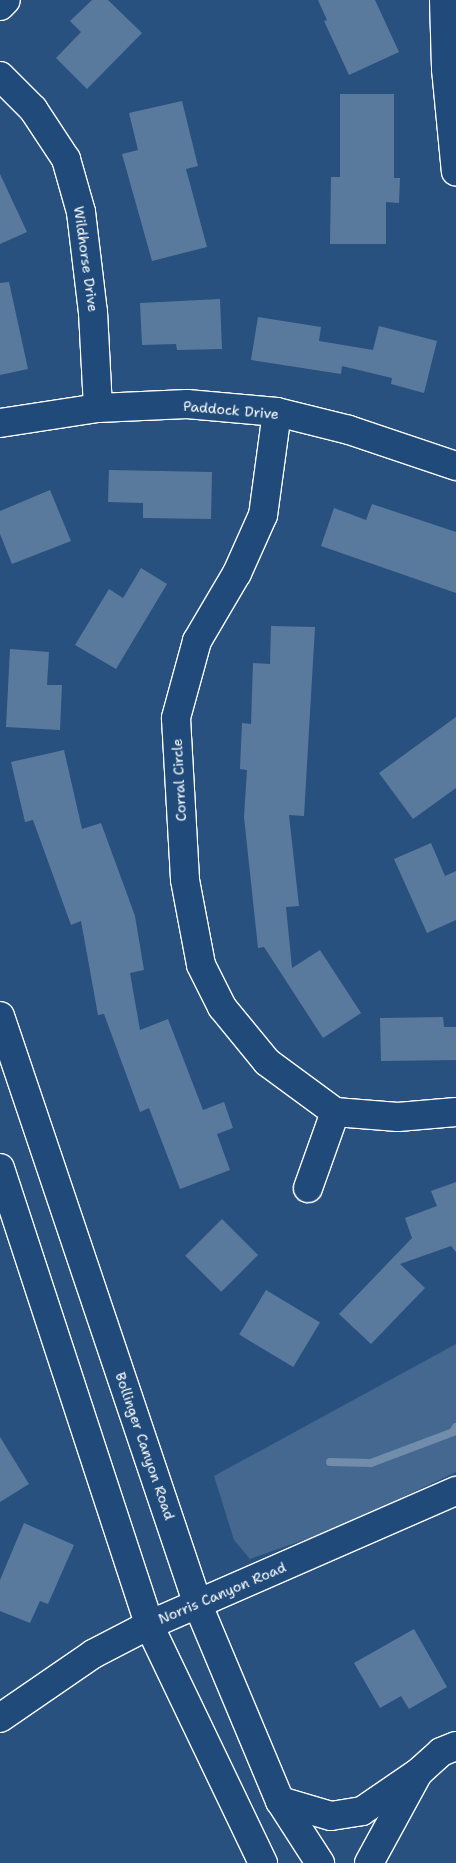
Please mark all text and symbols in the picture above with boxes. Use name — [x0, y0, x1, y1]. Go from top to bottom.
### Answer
street label: Wildhorse Drive — [70, 205, 102, 313]
street label: Paddock Drive — [182, 397, 280, 423]
street label: Corral Circle — [168, 738, 190, 822]
street label: Bollinger Canyon Road — [112, 1370, 178, 1522]
street label: Norris Canyon Road — [156, 1559, 288, 1627]

